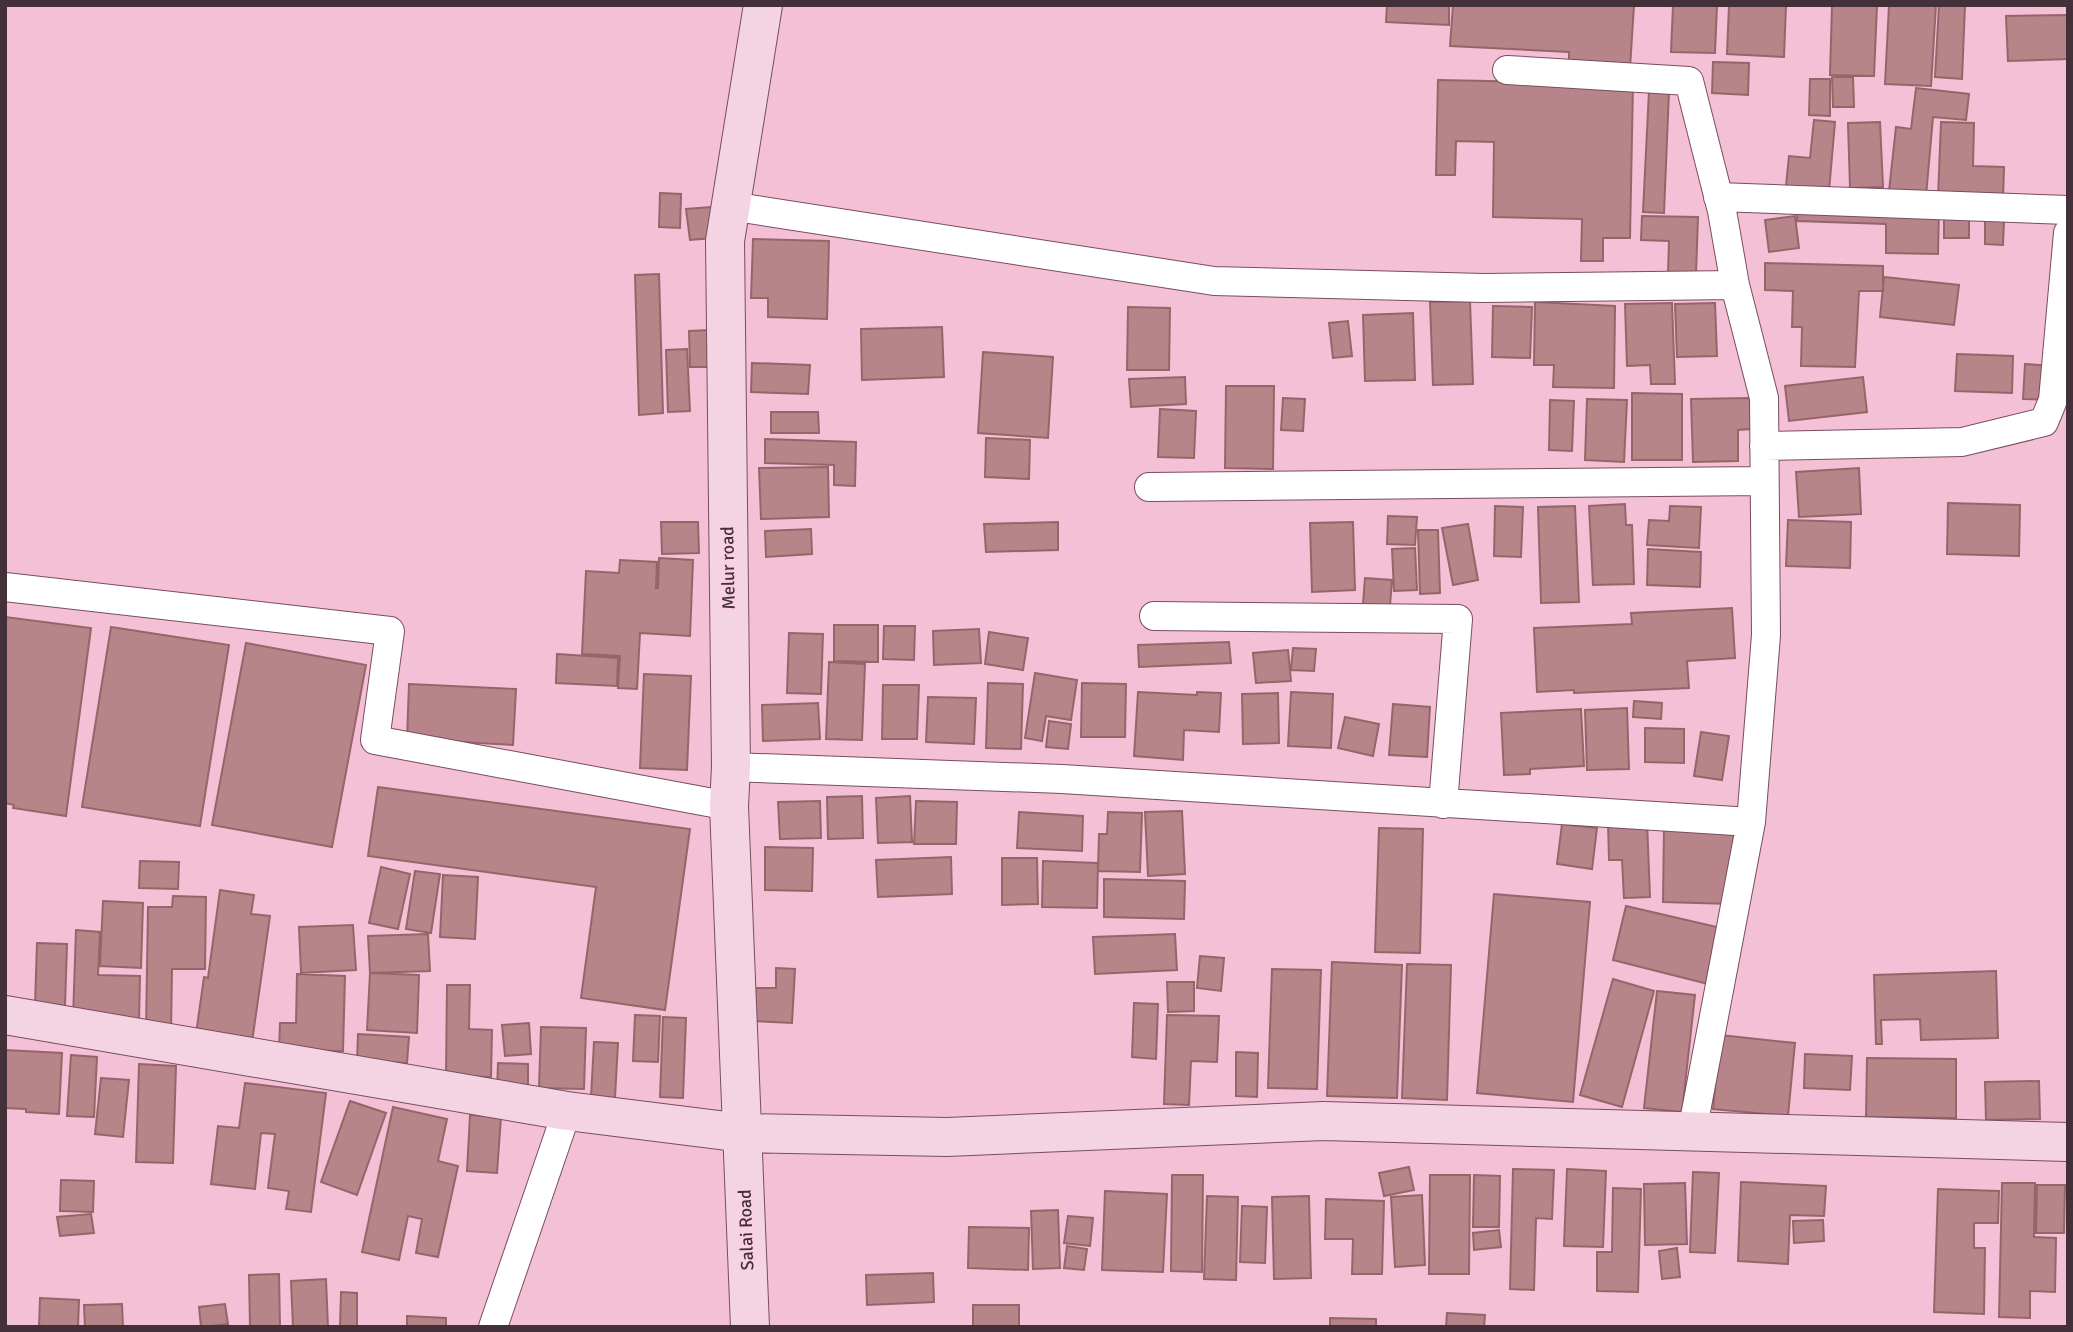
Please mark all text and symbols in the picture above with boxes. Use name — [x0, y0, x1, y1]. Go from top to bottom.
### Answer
street label: Melur road — [716, 526, 740, 610]
street label: Salai Road — [734, 1189, 758, 1271]

